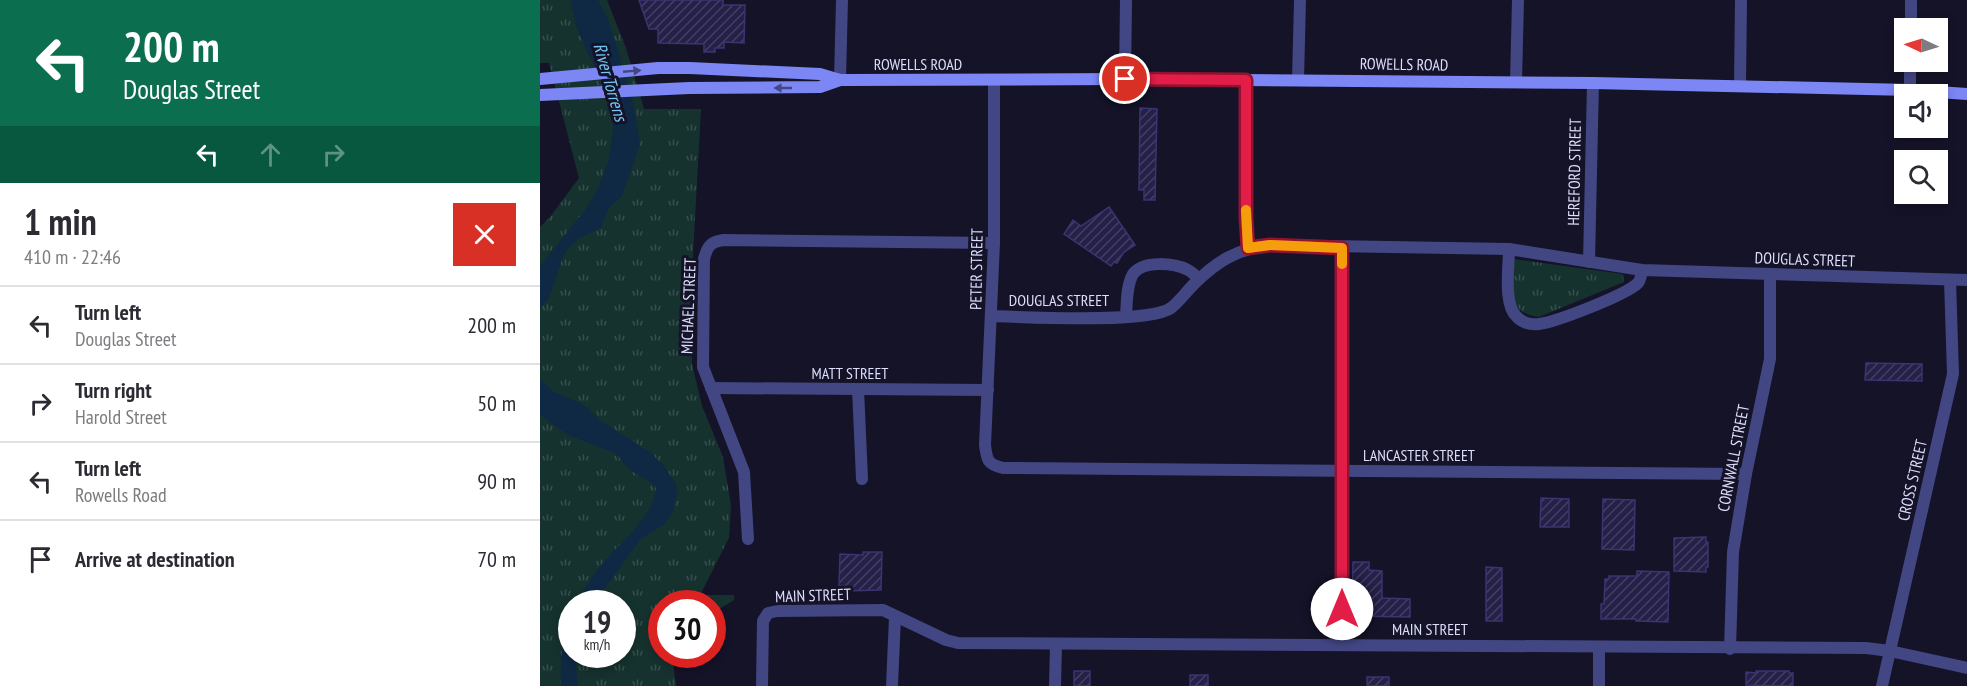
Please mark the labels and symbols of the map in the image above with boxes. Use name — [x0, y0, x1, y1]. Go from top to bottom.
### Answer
north arrow — [1894, 18, 1948, 72]
water label: River Torrens — [588, 40, 633, 126]
pin — [1099, 53, 1150, 104]
street label: ROWELLS ROAD — [1360, 53, 1448, 75]
street label: ROWELLS ROAD — [874, 54, 962, 74]
one-way arrow — [622, 66, 641, 76]
one-way arrow — [774, 83, 793, 93]
street label: HEREFORD STREET — [1563, 118, 1585, 226]
street label: PETER STREET — [965, 228, 987, 310]
street label: DOUGLAS STREET — [1754, 247, 1856, 271]
street label: MICHAEL STREET — [676, 258, 700, 354]
street label: DOUGLAS STREET — [1009, 290, 1109, 310]
street label: MATT STREET — [812, 363, 888, 383]
street label: CORNWALL STREET — [1713, 403, 1753, 513]
street label: CROSS STREET — [1893, 437, 1931, 523]
street label: LANCASTER STREET — [1363, 445, 1475, 465]
position arrow — [1310, 577, 1374, 641]
street label: MAIN STREET — [775, 584, 851, 606]
speed limit sign: 30 — [648, 590, 726, 668]
street label: MAIN STREET — [1392, 619, 1468, 639]

